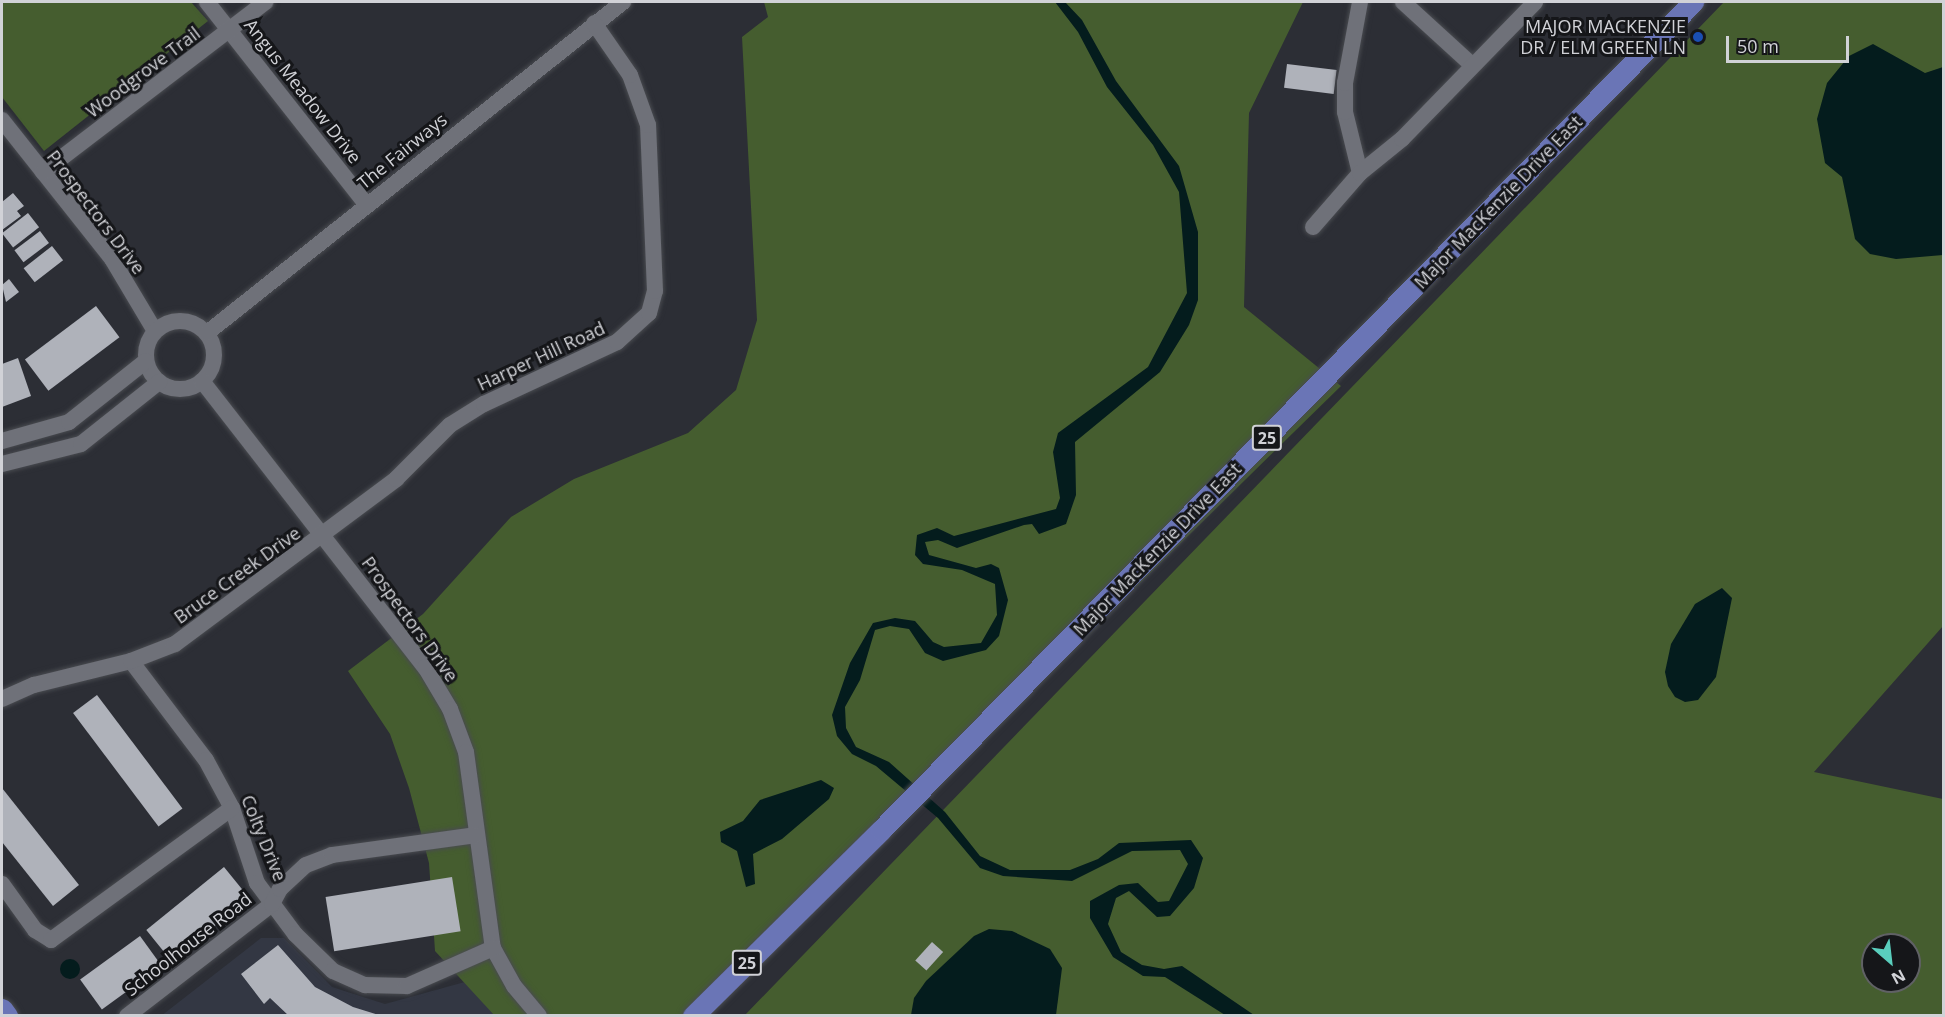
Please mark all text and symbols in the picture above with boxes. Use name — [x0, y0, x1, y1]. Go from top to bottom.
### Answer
street label: Angus Meadow Drive — [240, 14, 366, 168]
place label: MAJOR MACKENZIE DR / ELM GREEN LN — [1520, 16, 1686, 58]
street label: Woodgrove Trail — [82, 22, 204, 122]
scale bar — [1729, 24, 1852, 62]
marker: MAJOR MACKENZIE DR / ELM GREEN LN — [1691, 30, 1705, 44]
text: 50 m — [1737, 34, 1779, 58]
street label: The Fairways — [353, 108, 451, 194]
street label: Major MacKenzie Drive East — [1410, 111, 1586, 293]
street label: Prospectors Drive — [42, 146, 150, 278]
street label: Harper Hill Road — [474, 317, 608, 395]
road number: 25 — [1250, 425, 1284, 451]
street label: Major MacKenzie Drive East — [1069, 458, 1245, 640]
street label: Bruce Creek Drive — [170, 522, 304, 628]
street label: Prospectors Drive — [357, 552, 463, 686]
street label: Colty Drive — [237, 792, 291, 884]
street label: Schoolhouse Road — [120, 888, 256, 1000]
north arrow — [1861, 933, 1921, 993]
road number: 25 — [730, 950, 764, 976]
text: N — [1888, 964, 1909, 990]

